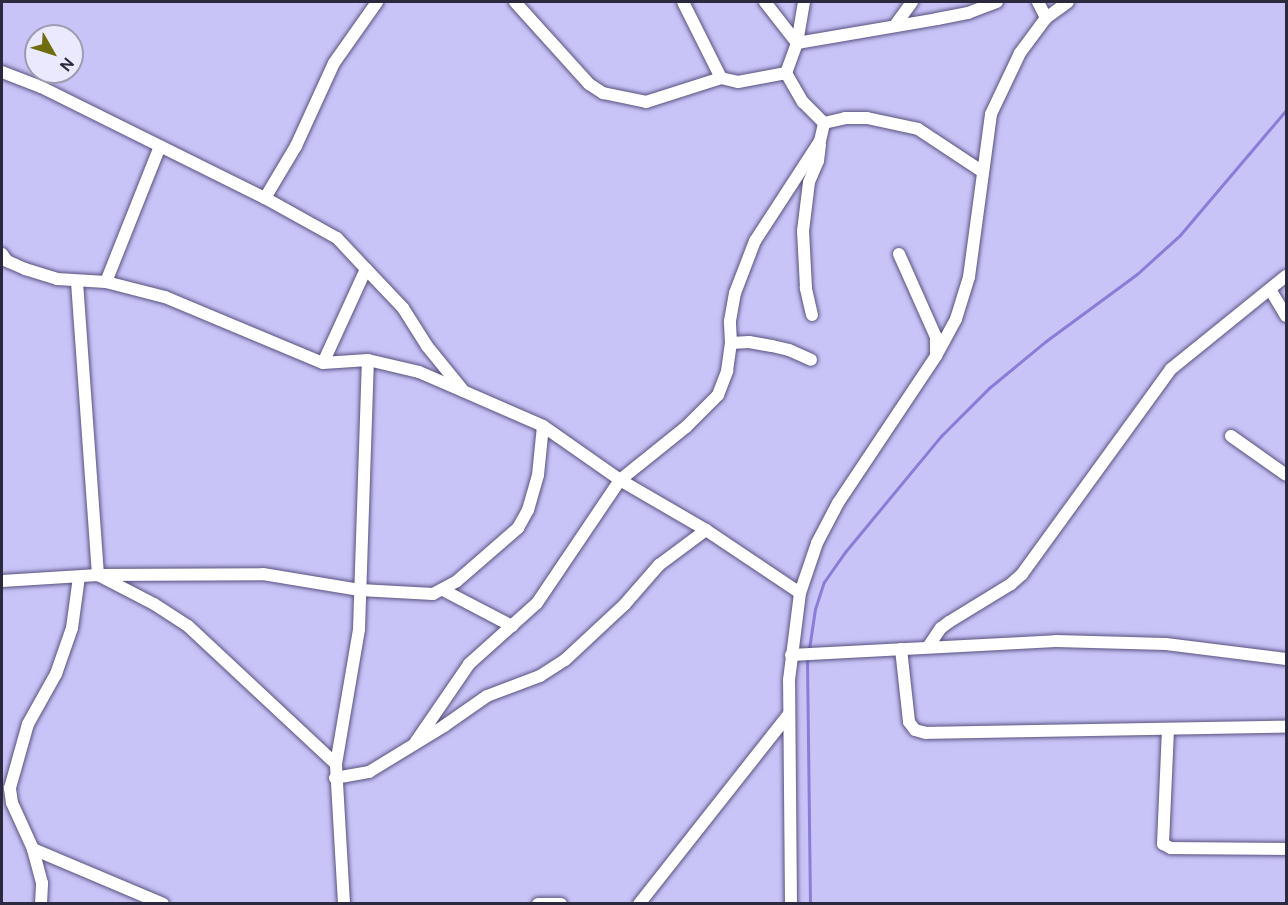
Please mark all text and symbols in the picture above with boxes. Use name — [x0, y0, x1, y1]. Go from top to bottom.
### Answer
north arrow — [24, 24, 84, 84]
text: N — [55, 53, 79, 76]

